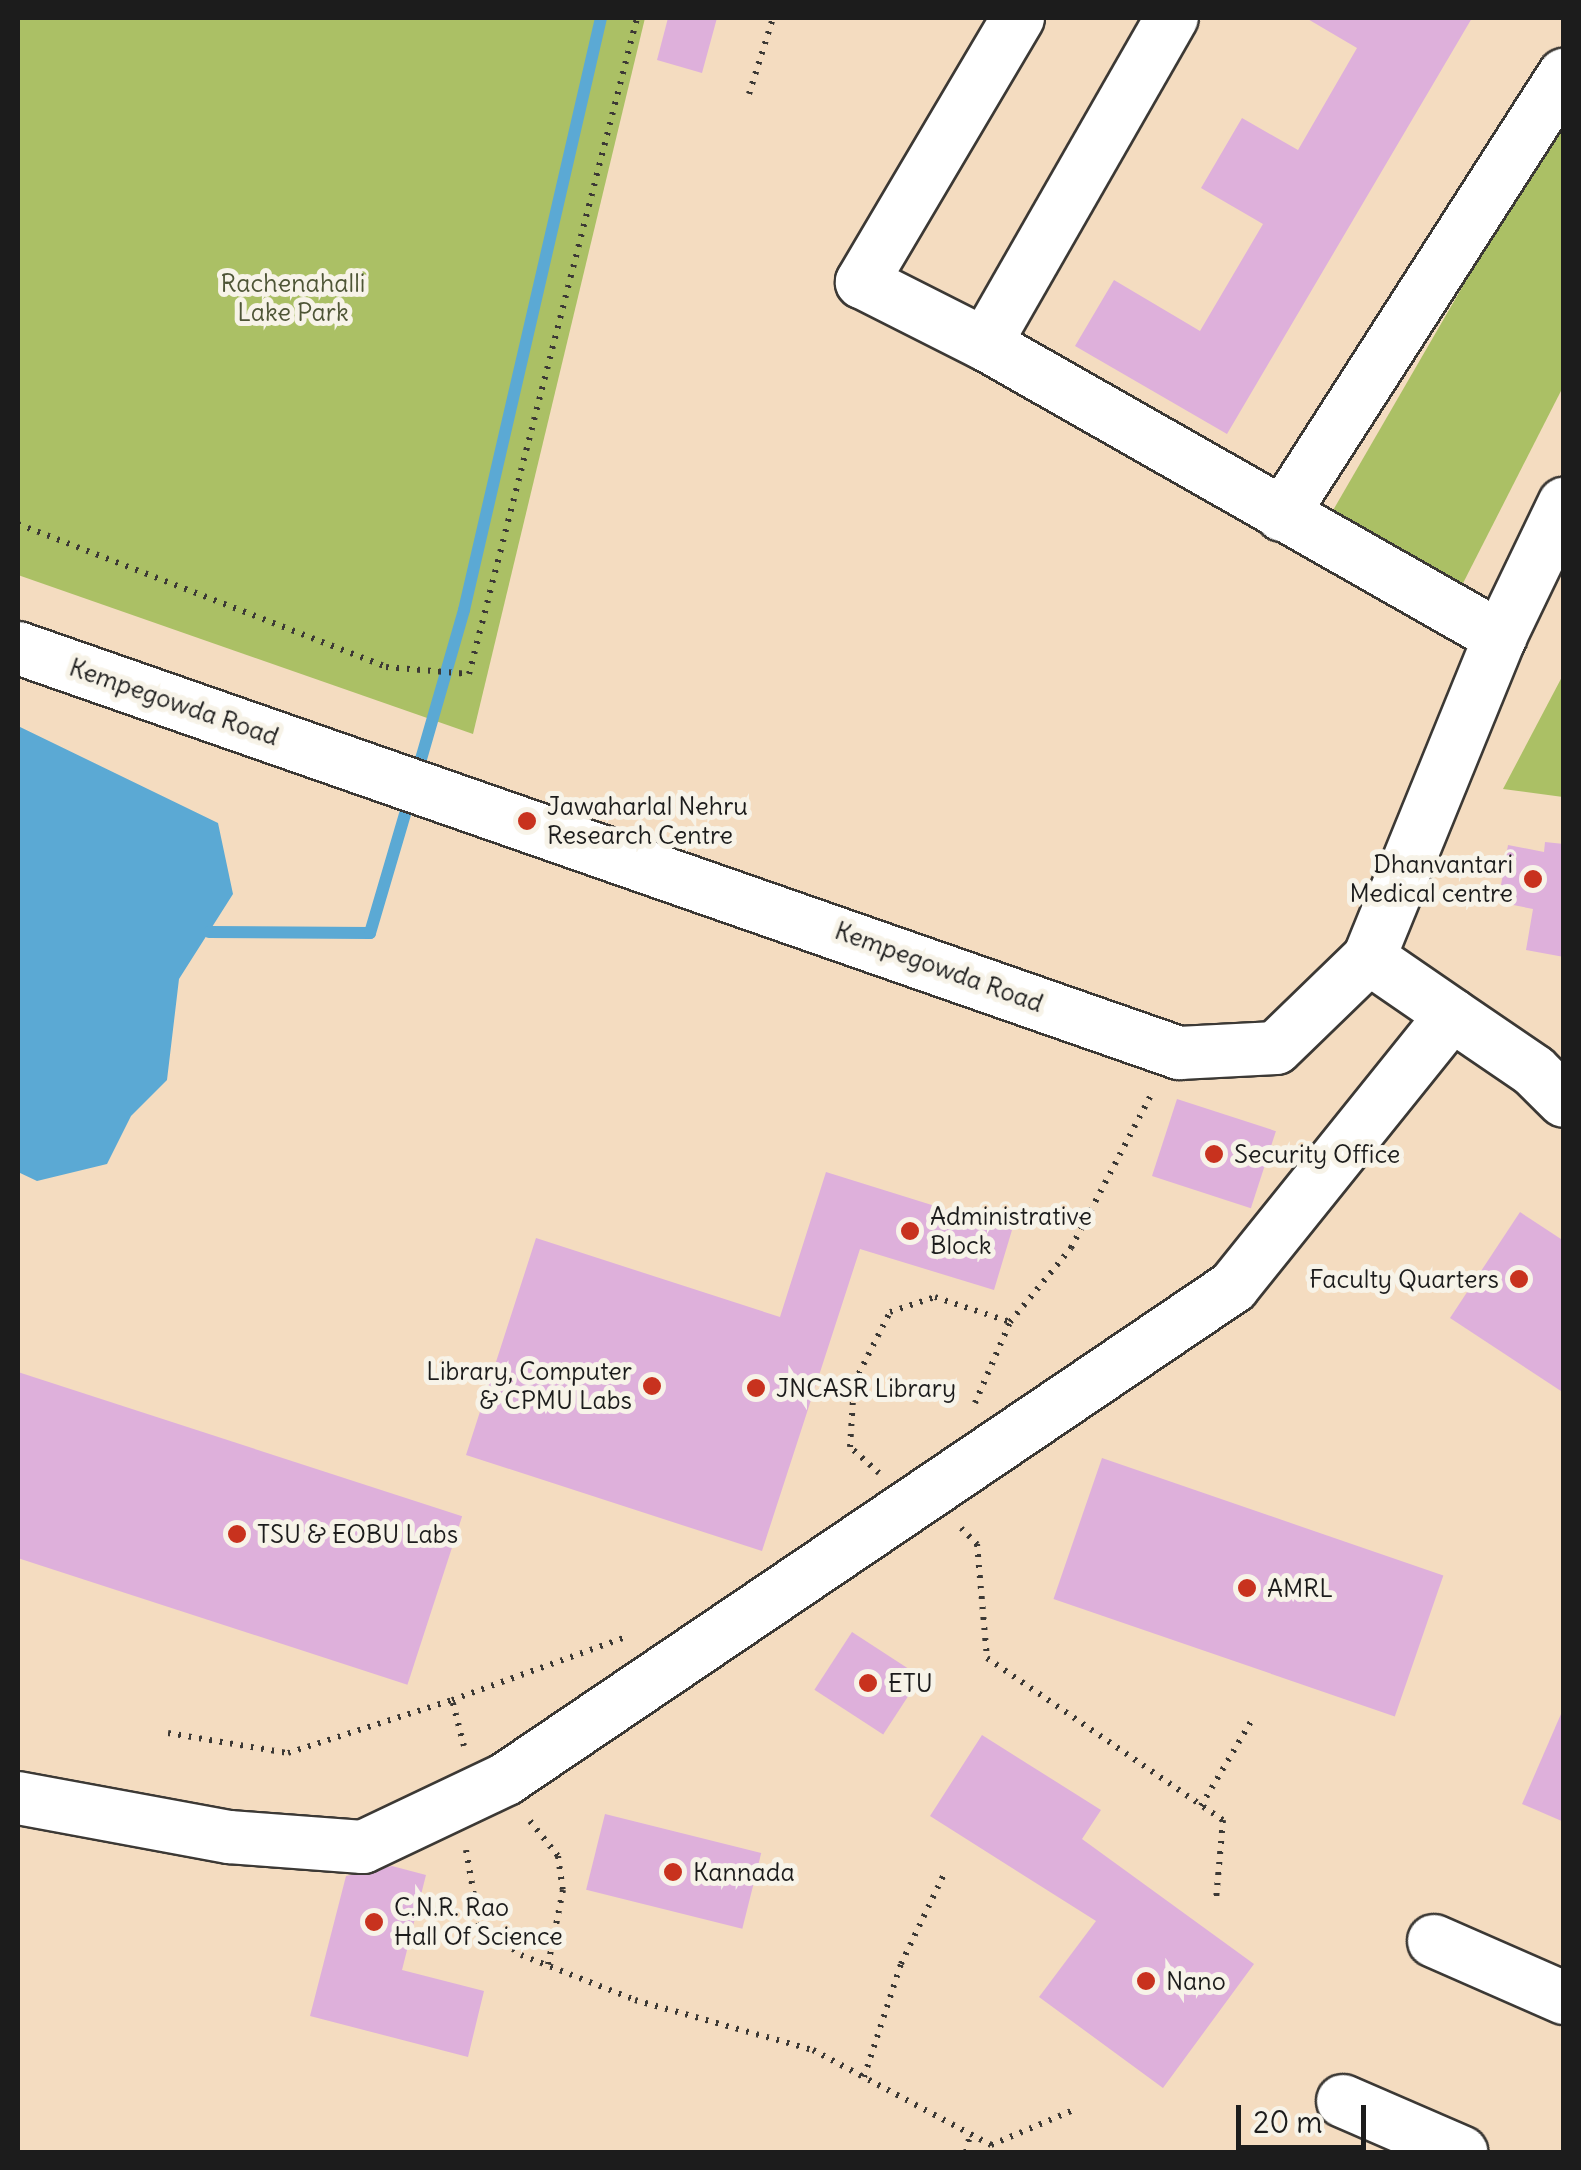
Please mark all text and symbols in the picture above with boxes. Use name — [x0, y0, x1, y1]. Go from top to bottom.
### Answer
park label: Rachenahalli Lake Park — [221, 269, 365, 328]
street label: Kempegowda Road — [66, 652, 282, 752]
place label: Jawaharlal Nehru Research Centre — [547, 792, 748, 851]
marker: Jawaharlal Nehru Research Centre — [516, 810, 538, 832]
place label: Dhanvantari Medical centre — [1349, 850, 1513, 909]
marker: Dhanvantari Medical centre — [1522, 868, 1544, 890]
street label: Kempegowda Road — [831, 915, 1047, 1019]
place label: Security Office — [1234, 1139, 1400, 1169]
marker: Security Office — [1203, 1143, 1225, 1165]
place label: Administrative Block — [930, 1202, 1092, 1261]
marker: Administrative Block — [899, 1220, 921, 1242]
place label: Faculty Quarters — [1309, 1264, 1499, 1294]
marker: Faculty Quarters — [1508, 1268, 1530, 1290]
place label: Library, Computer & CPMU Labs — [426, 1357, 632, 1416]
place label: JNCASR Library — [776, 1373, 956, 1403]
marker: Library, Computer & CPMU Labs — [641, 1375, 663, 1397]
marker: JNCASR Library — [745, 1377, 767, 1399]
place label: TSU & EOBU Labs — [257, 1519, 458, 1549]
marker: TSU & EOBU Labs — [226, 1523, 248, 1545]
place label: AMRL — [1267, 1573, 1333, 1603]
marker: AMRL — [1236, 1577, 1258, 1599]
place label: ETU — [888, 1668, 933, 1698]
marker: ETU — [857, 1672, 879, 1694]
place label: Kannada — [693, 1857, 795, 1887]
marker: Kannada — [662, 1861, 684, 1883]
place label: C.N.R. Rao Hall Of Science — [394, 1893, 563, 1952]
marker: C.N.R. Rao Hall Of Science — [363, 1911, 385, 1933]
place label: Nano — [1166, 1966, 1226, 1996]
marker: Nano — [1135, 1970, 1157, 1992]
scale bar — [1241, 2085, 1371, 2147]
text: 20 m — [1253, 2103, 1323, 2141]

